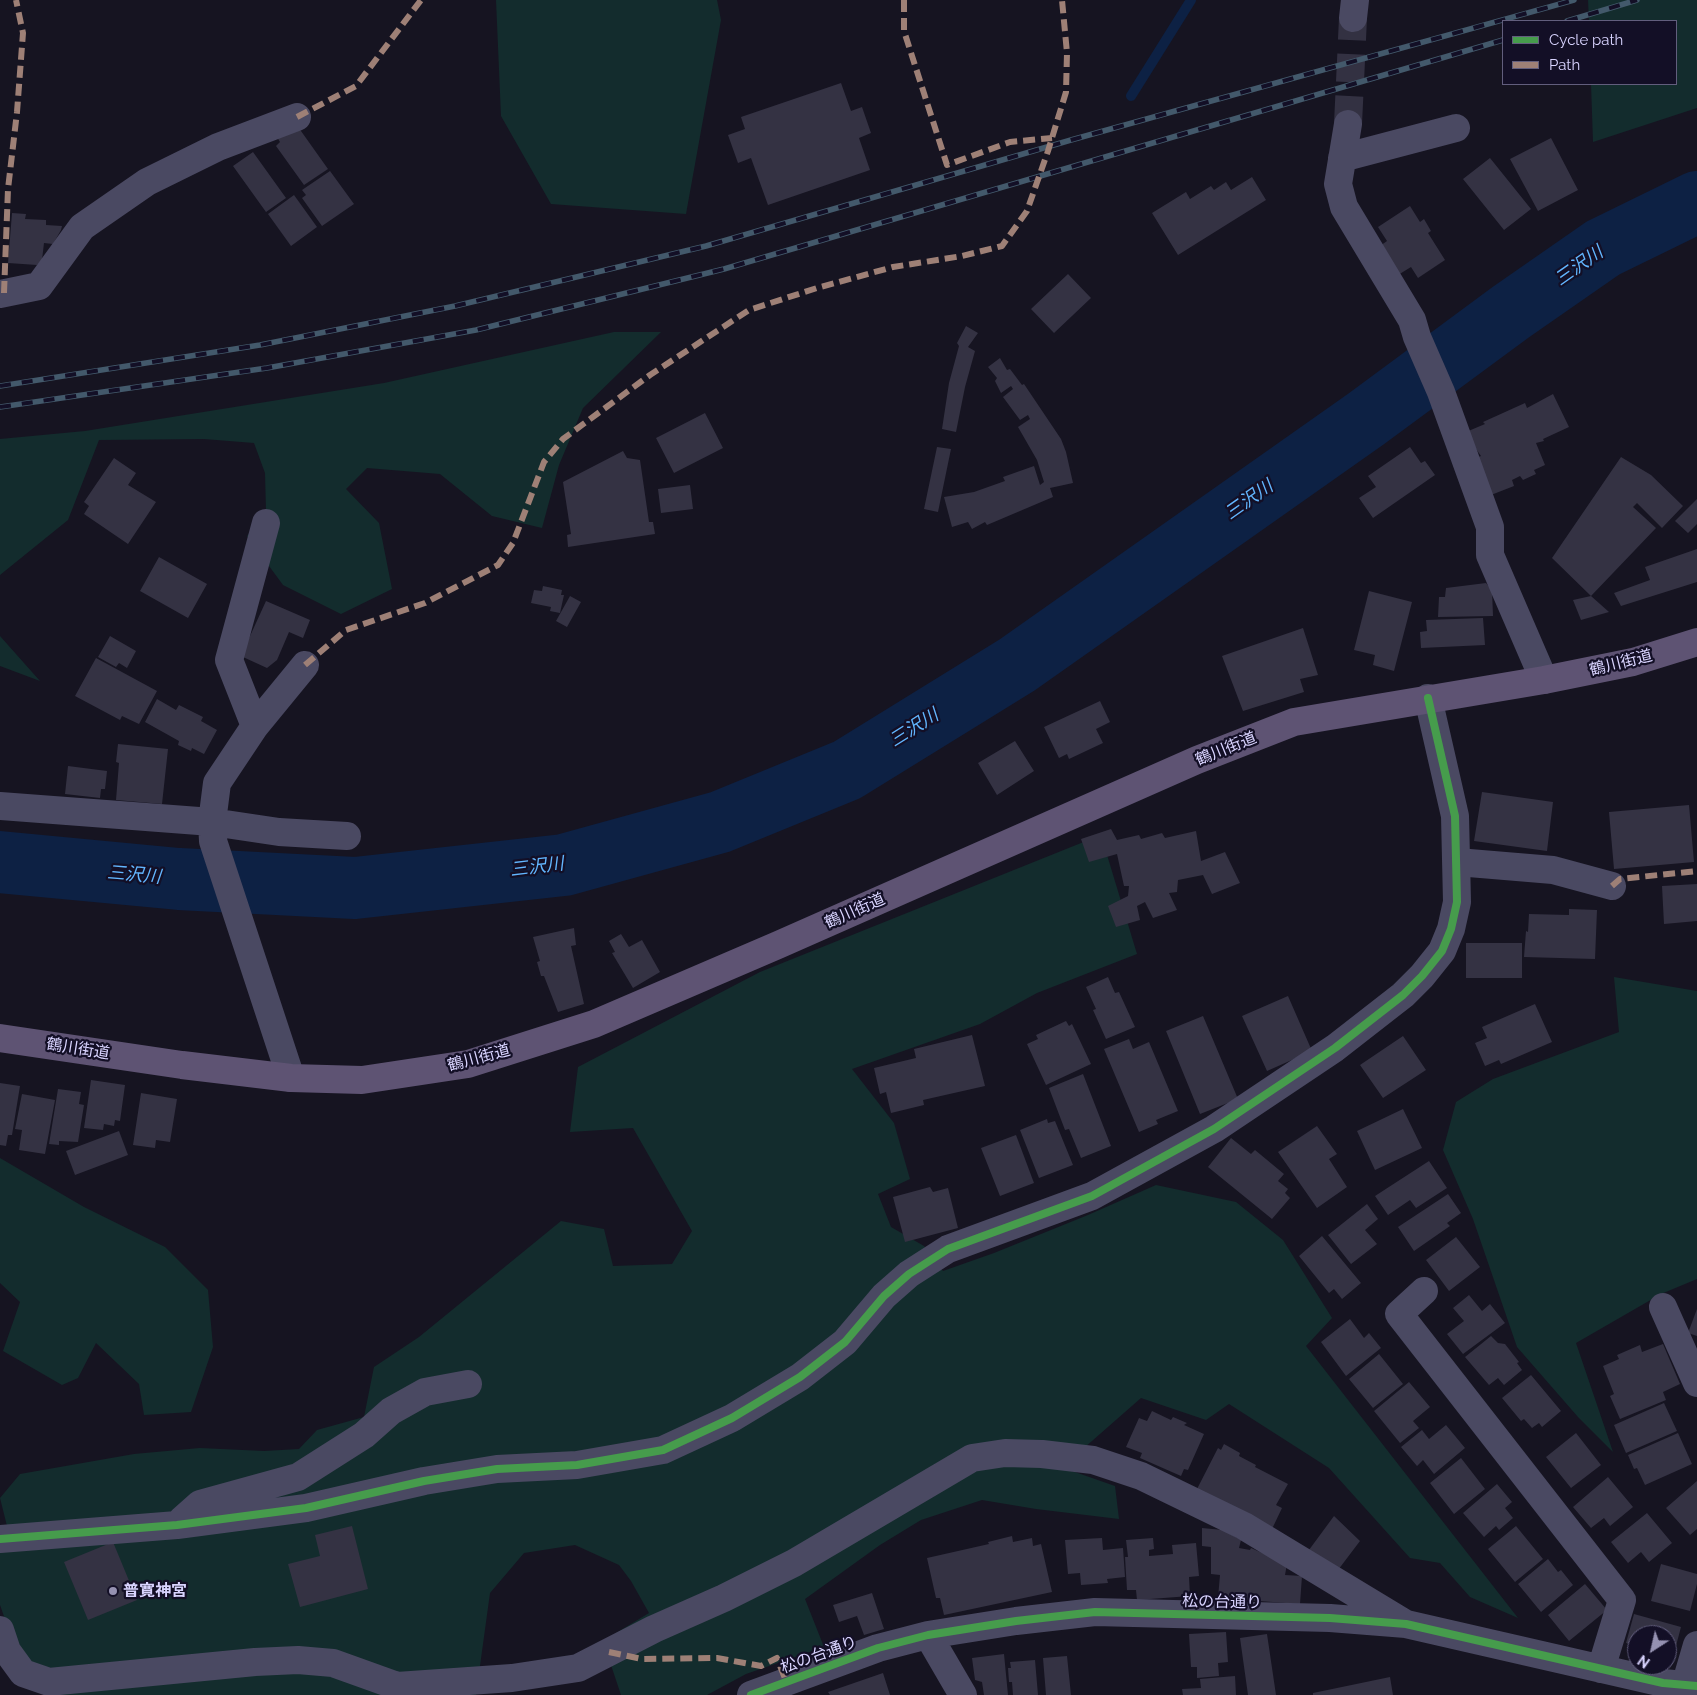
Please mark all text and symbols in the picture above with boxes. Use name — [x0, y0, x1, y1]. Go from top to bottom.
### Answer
legend — [1502, 20, 1677, 85]
text: Cycle path — [1549, 31, 1623, 49]
text: Path — [1549, 56, 1580, 74]
water label: 三沢川 — [1551, 242, 1607, 290]
water label: 三沢川 — [1221, 476, 1277, 524]
street label: 鶴川街道 — [1588, 646, 1654, 680]
water label: 三沢川 — [885, 705, 943, 751]
street label: 鶴川街道 — [1193, 728, 1259, 770]
water label: 三沢川 — [509, 853, 565, 881]
water label: 三沢川 — [106, 862, 162, 888]
street label: 鶴川街道 — [822, 889, 888, 933]
street label: 鶴川街道 — [45, 1035, 111, 1063]
street label: 鶴川街道 — [446, 1040, 512, 1076]
place label: 普寛神宮 — [123, 1581, 187, 1601]
marker: 普寛神宮 — [107, 1585, 119, 1597]
street label: 松の台通り — [1182, 1592, 1262, 1612]
north arrow — [1627, 1625, 1677, 1675]
street label: 松の台通り — [778, 1632, 860, 1678]
text: N — [1635, 1652, 1653, 1671]

